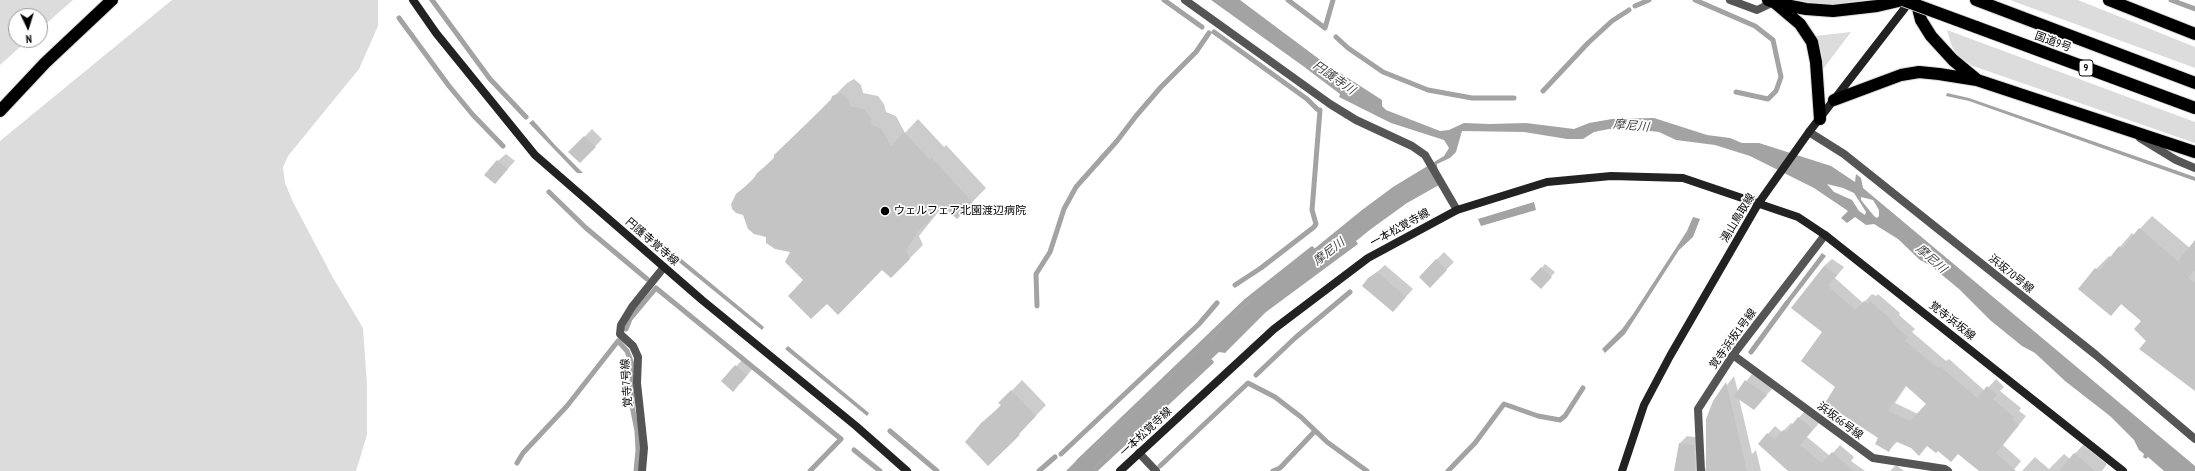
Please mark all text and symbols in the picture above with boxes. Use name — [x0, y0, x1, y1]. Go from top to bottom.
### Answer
north arrow — [8, 8, 48, 48]
street label: 国道9号 — [2033, 29, 2073, 55]
text: N — [25, 32, 32, 46]
water label: 円護寺川 — [1310, 58, 1358, 98]
road number: 9 — [2079, 60, 2093, 76]
water label: 摩尼川 — [1612, 117, 1650, 135]
street label: 湯山鳥取線 — [1718, 191, 1758, 245]
place label: ウェルフェア北園渡辺病院 — [894, 204, 1026, 218]
marker: ウェルフェア北園渡辺病院 — [879, 205, 891, 217]
street label: 一本松覚寺線 — [1368, 206, 1432, 250]
street label: 円護寺覚寺線 — [623, 215, 681, 269]
water label: 摩尼川 — [1310, 235, 1348, 269]
water label: 摩尼川 — [1913, 242, 1949, 276]
street label: 浜坂70号線 — [1986, 252, 2036, 296]
street label: 覚寺浜坂線 — [1926, 299, 1978, 343]
street label: 覚寺浜坂1号線 — [1707, 306, 1759, 372]
street label: 覚寺7号線 — [619, 358, 635, 408]
street label: 浜坂66号線 — [1815, 400, 1865, 442]
street label: 一本松覚寺線 — [1117, 405, 1175, 459]

